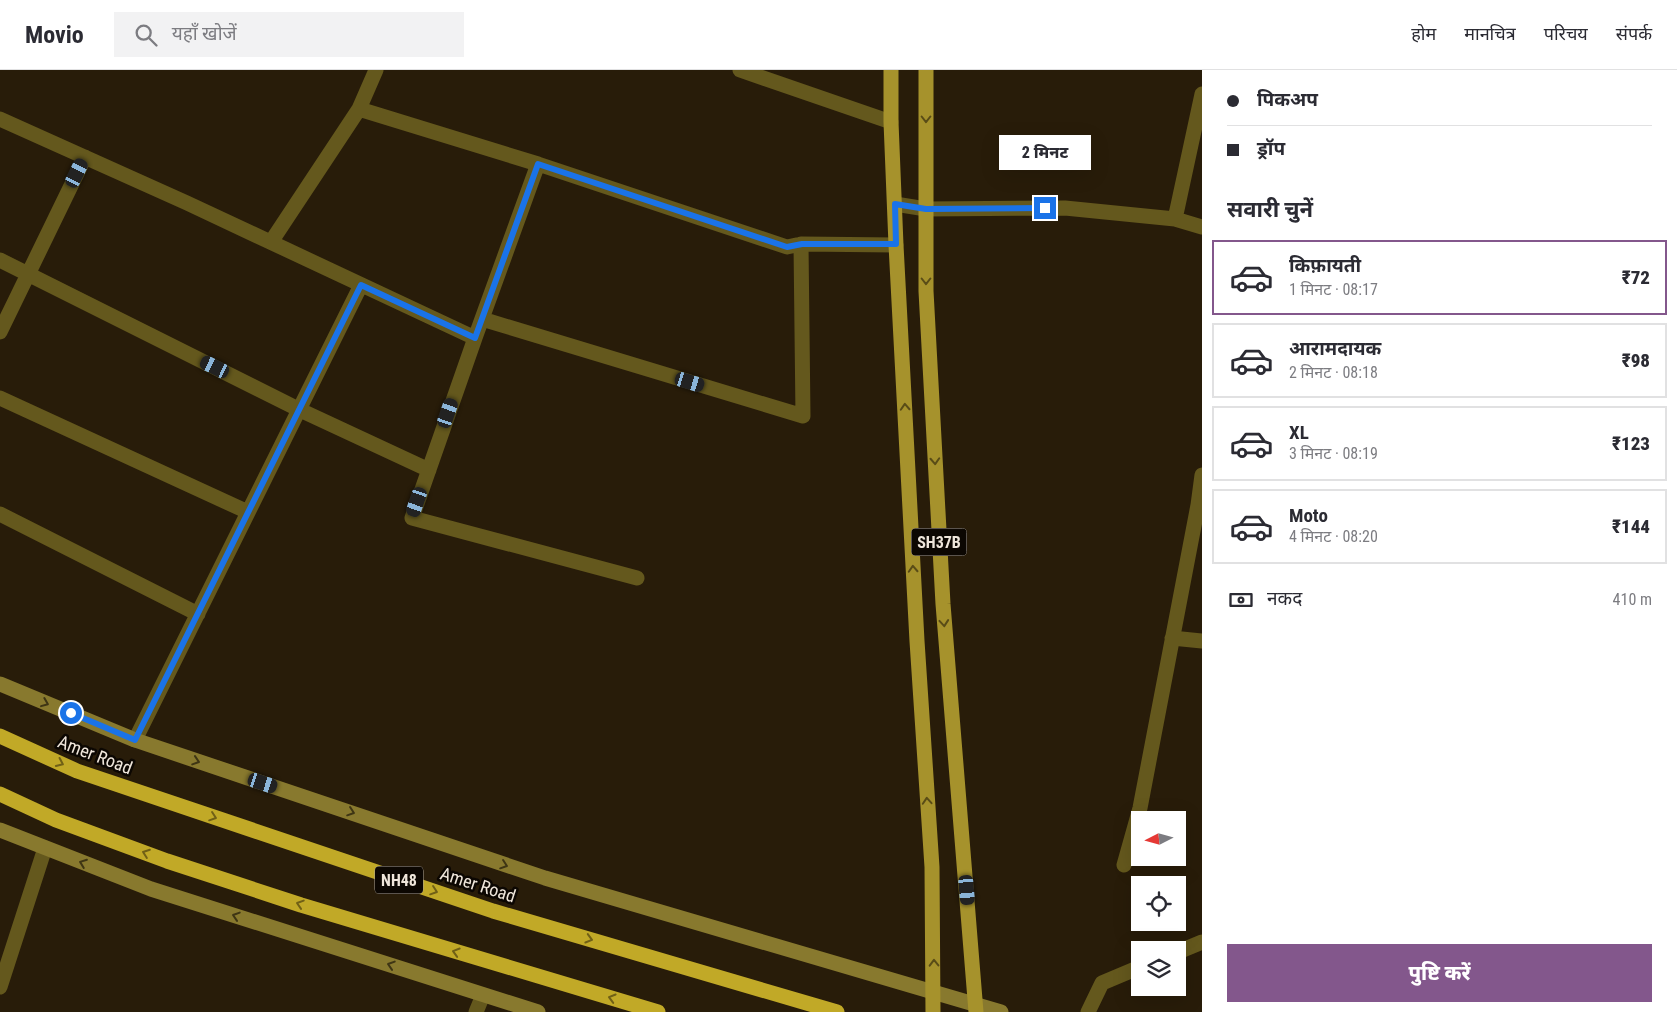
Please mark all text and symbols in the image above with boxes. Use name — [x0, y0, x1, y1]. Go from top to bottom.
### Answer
search box — [114, 12, 464, 57]
text: Movio — [25, 21, 84, 49]
icon: search — [132, 21, 160, 49]
text: यहाँ खोजें — [172, 22, 237, 45]
text: होम — [1411, 23, 1436, 44]
text: मानचित्र — [1464, 23, 1516, 44]
text: परिचय — [1544, 23, 1588, 44]
text: संपर्क — [1616, 23, 1652, 44]
text: पिकअप — [1257, 88, 1318, 111]
one-way arrow — [921, 115, 931, 123]
callout: 2 मिनट — [999, 136, 1091, 170]
text: ड्रॉप — [1257, 137, 1285, 160]
text: 2 मिनट — [1022, 143, 1068, 162]
car — [63, 156, 90, 190]
route end — [1034, 197, 1056, 219]
text: सवारी चुनें — [1227, 197, 1313, 222]
text: किफ़ायती — [1289, 254, 1361, 277]
icon: car — [1229, 255, 1274, 300]
text: ₹72 — [1622, 266, 1650, 289]
one-way arrow — [921, 278, 931, 285]
text: 1 मिनट · 08:17 — [1289, 280, 1378, 299]
text: आरामदायक — [1289, 337, 1381, 360]
icon: car — [1229, 338, 1274, 383]
text: ₹98 — [1622, 349, 1650, 372]
car — [198, 354, 231, 380]
text: 2 मिनट · 08:18 — [1289, 363, 1378, 382]
car — [673, 370, 706, 394]
car — [436, 396, 459, 430]
one-way arrow — [899, 402, 910, 410]
icon: car — [1229, 421, 1274, 466]
text: XL — [1289, 421, 1309, 444]
text: ₹123 — [1612, 432, 1650, 455]
text: 3 मिनट · 08:19 — [1289, 444, 1378, 463]
one-way arrow — [930, 457, 941, 465]
car — [405, 485, 428, 519]
icon: car — [1229, 504, 1274, 549]
text: Moto — [1289, 504, 1328, 527]
text: ₹144 — [1612, 515, 1650, 538]
text: 4 मिनट · 08:20 — [1289, 527, 1378, 546]
road number: SH37B — [912, 528, 966, 556]
one-way arrow — [908, 565, 919, 573]
icon: cash — [1227, 586, 1255, 614]
text: नकद — [1267, 587, 1302, 610]
text: 410 m — [1613, 590, 1652, 609]
one-way arrow — [938, 620, 949, 628]
one-way arrow — [40, 696, 49, 707]
route start — [60, 702, 82, 724]
street label: Amer Road — [55, 731, 135, 778]
one-way arrow — [192, 755, 200, 765]
one-way arrow — [55, 757, 64, 768]
car — [246, 771, 279, 795]
one-way arrow — [922, 797, 933, 805]
one-way arrow — [346, 806, 354, 816]
one-way arrow — [209, 811, 217, 821]
north arrow — [1131, 811, 1186, 866]
map controls — [1131, 811, 1186, 996]
one-way arrow — [142, 849, 151, 859]
one-way arrow — [79, 859, 88, 869]
one-way arrow — [500, 859, 508, 869]
street label: Amer Road — [438, 862, 519, 907]
road number: NH48 — [375, 866, 423, 894]
car — [958, 874, 975, 906]
button: locate — [1131, 876, 1186, 931]
one-way arrow — [429, 885, 438, 895]
one-way arrow — [297, 900, 305, 910]
one-way arrow — [233, 912, 241, 922]
one-way arrow — [584, 933, 593, 943]
button: layers — [1131, 941, 1186, 996]
button: पुष्टि करें — [1227, 944, 1652, 1002]
one-way arrow — [452, 947, 460, 957]
one-way arrow — [928, 959, 939, 967]
one-way arrow — [387, 961, 396, 971]
one-way arrow — [608, 994, 616, 1004]

